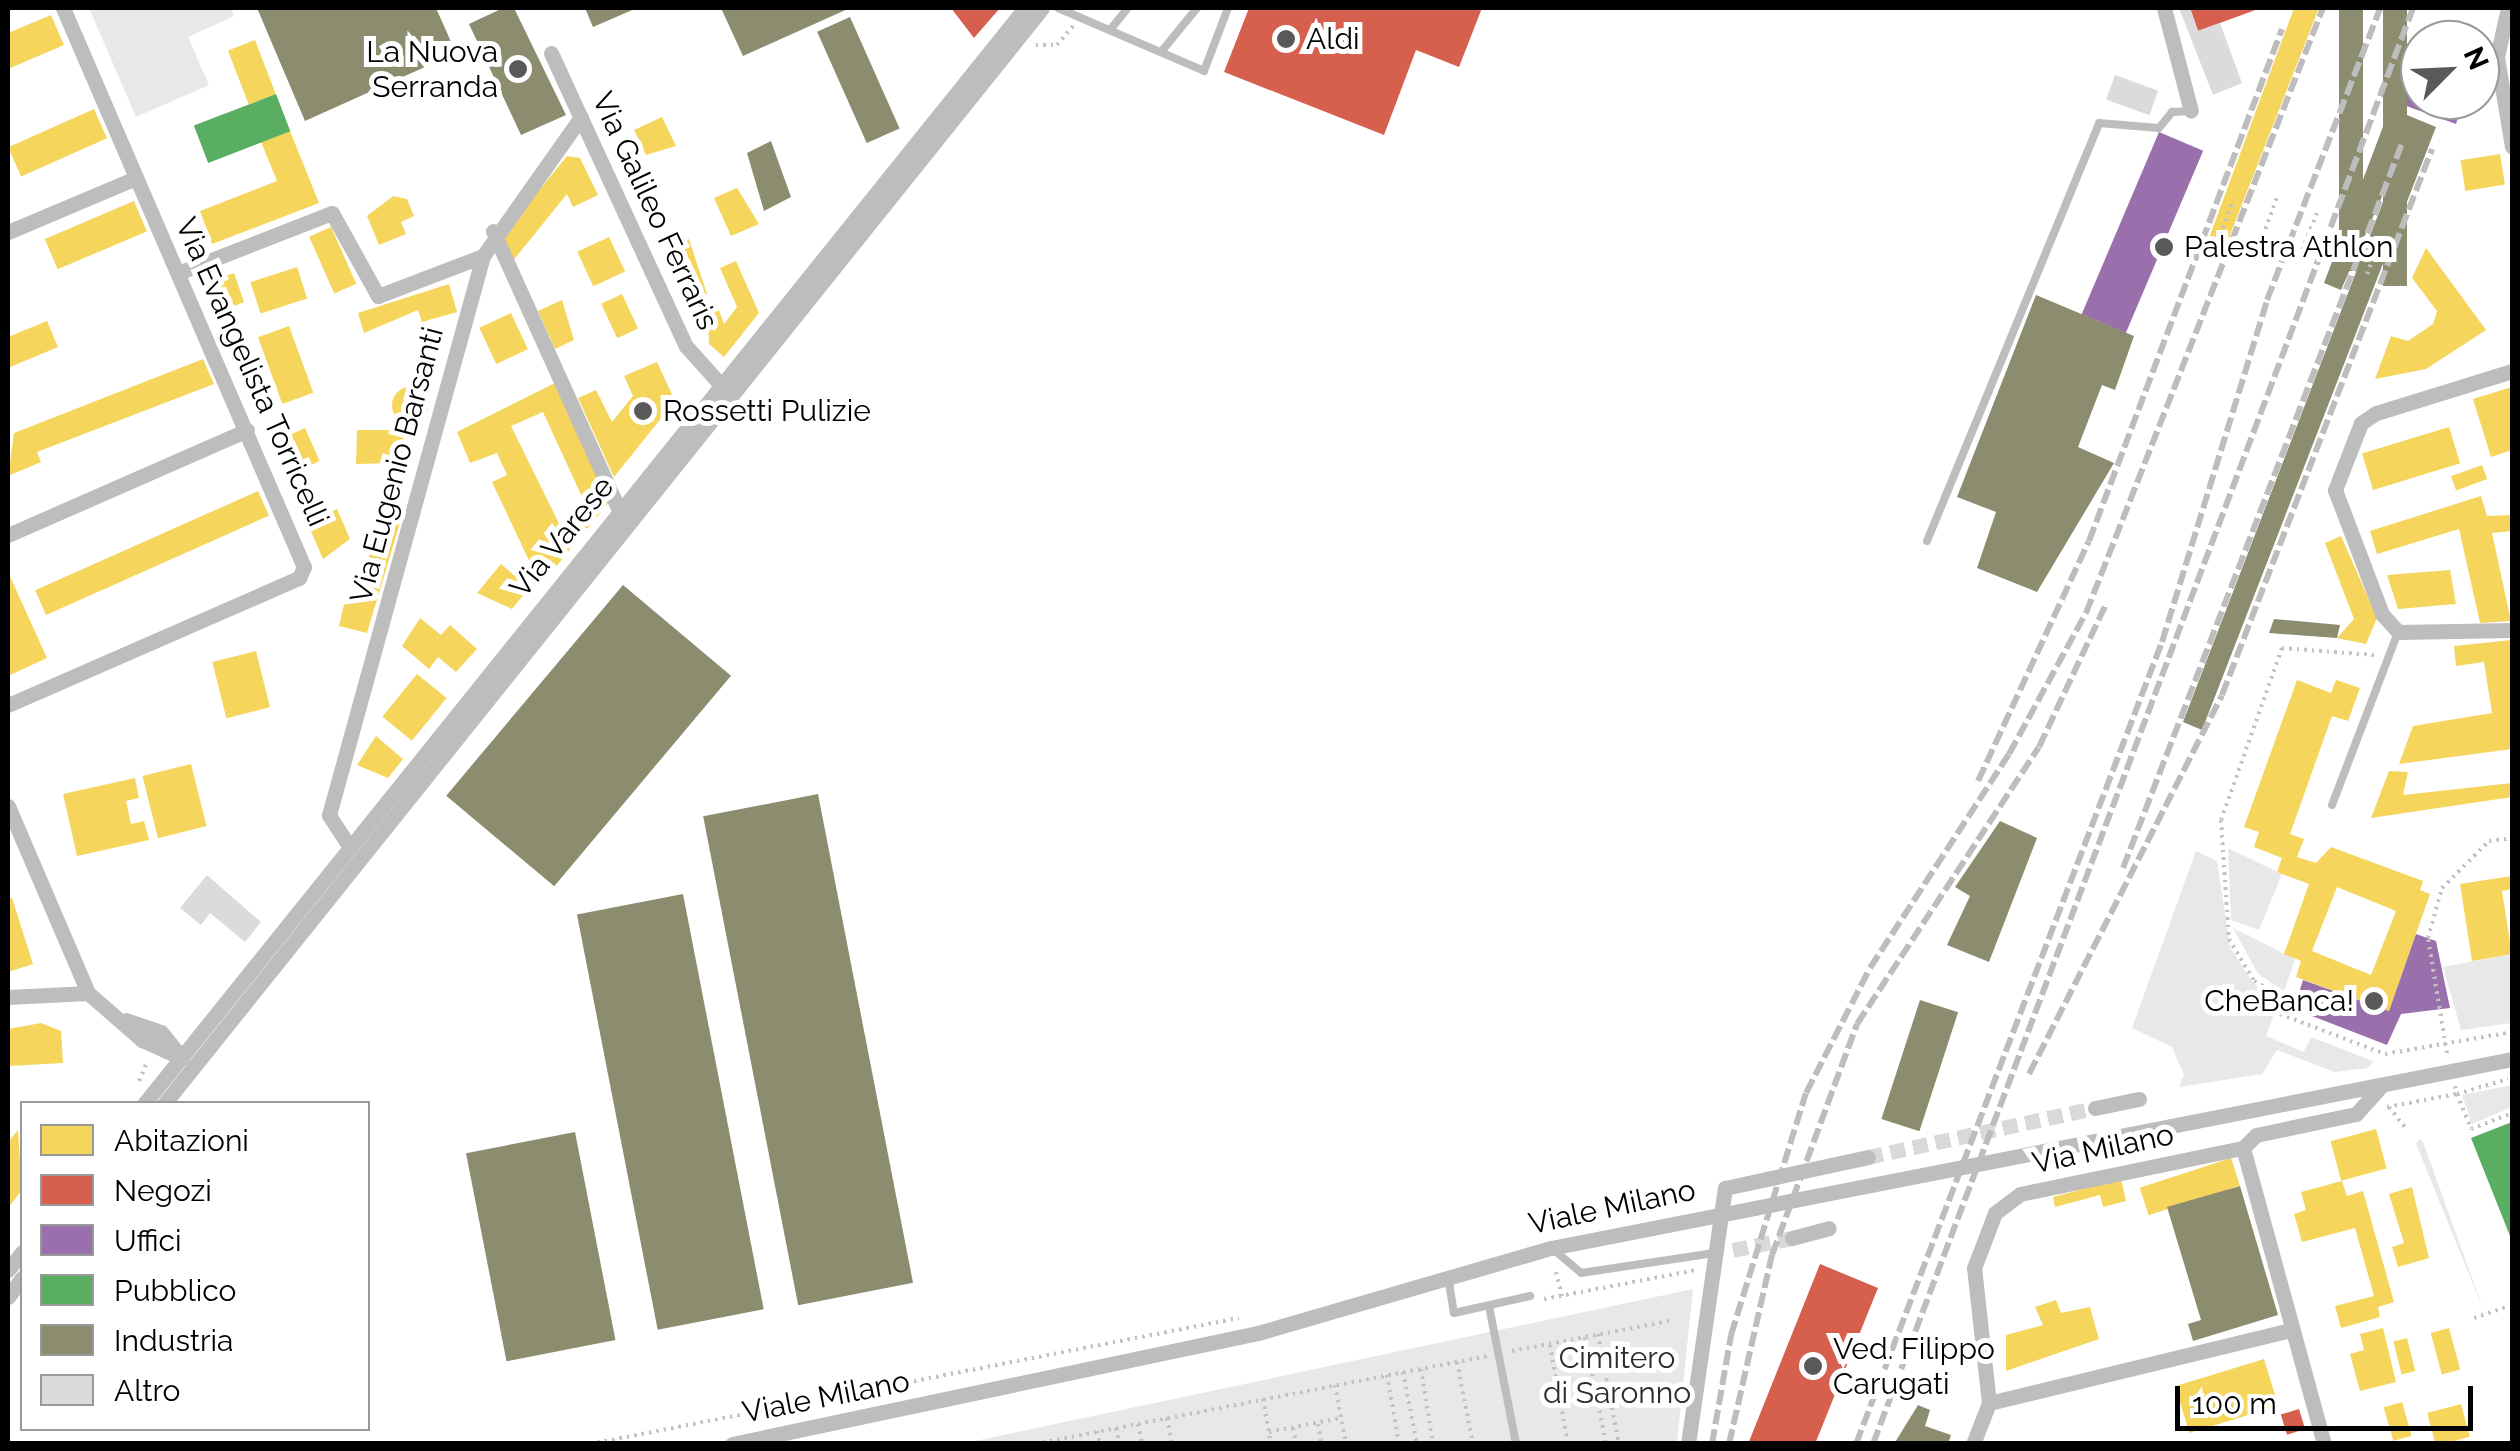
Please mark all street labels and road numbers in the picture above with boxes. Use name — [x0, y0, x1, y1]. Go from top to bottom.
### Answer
street label: Via Galileo Ferraris — [584, 87, 726, 335]
street label: Via Evangelista Torricelli — [168, 212, 336, 532]
street label: Via Eugenio Barsanti — [343, 323, 451, 607]
street label: Via Varese — [502, 469, 622, 605]
street label: Via Milano — [2029, 1116, 2177, 1182]
street label: Viale Milano — [1525, 1172, 1699, 1242]
street label: Viale Milano — [739, 1363, 913, 1431]

